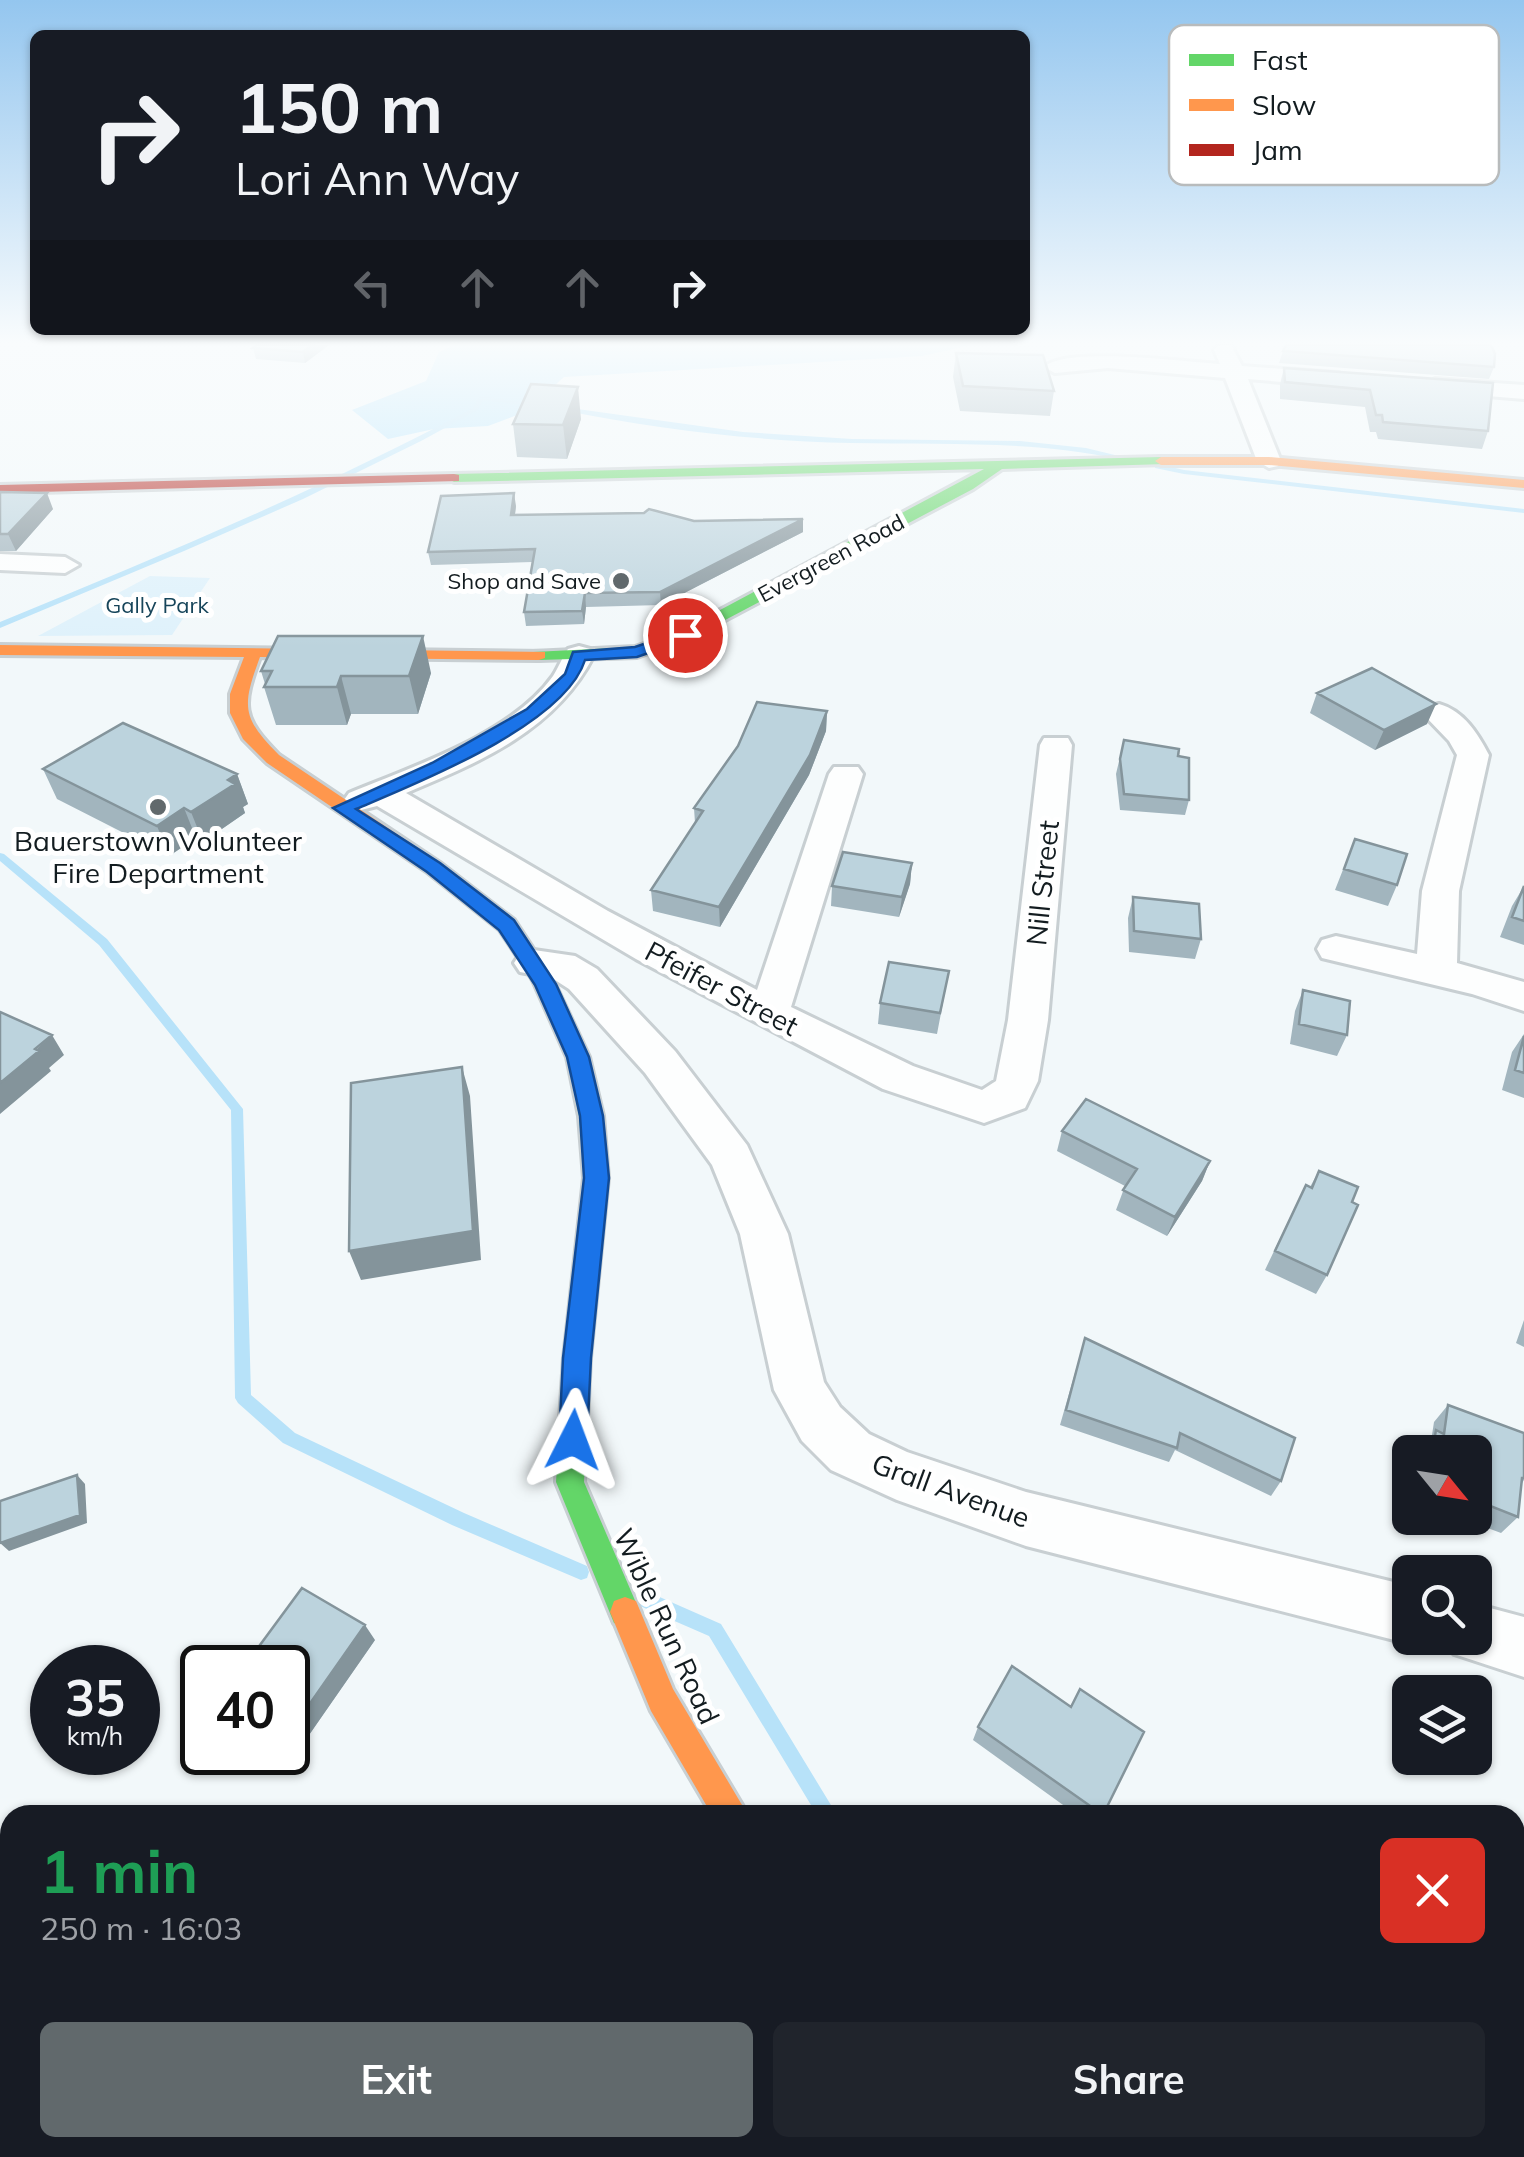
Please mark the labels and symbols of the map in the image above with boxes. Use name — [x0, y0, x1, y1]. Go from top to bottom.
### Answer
legend — [1169, 25, 1499, 185]
text: Fast — [1252, 42, 1308, 77]
text: Slow — [1252, 87, 1316, 122]
text: Jam — [1252, 132, 1303, 167]
street label: Evergreen Road — [753, 508, 909, 608]
place label: Shop and Save — [448, 567, 601, 595]
marker: Shop and Save — [610, 570, 632, 592]
park label: Gally Park — [105, 591, 209, 619]
pin — [643, 593, 728, 678]
marker: Bauerstown Volunteer Fire Department — [147, 796, 169, 818]
street label: Nill Street — [1018, 818, 1066, 947]
place label: Bauerstown Volunteer Fire Department — [14, 823, 303, 890]
street label: Pfeifer Street — [639, 933, 805, 1043]
position arrow — [521, 1388, 625, 1492]
north arrow — [1392, 1435, 1492, 1535]
street label: Grall Avenue — [867, 1445, 1035, 1535]
street label: Wible Run Road — [606, 1523, 728, 1729]
speed limit sign: 40 — [180, 1645, 310, 1775]

